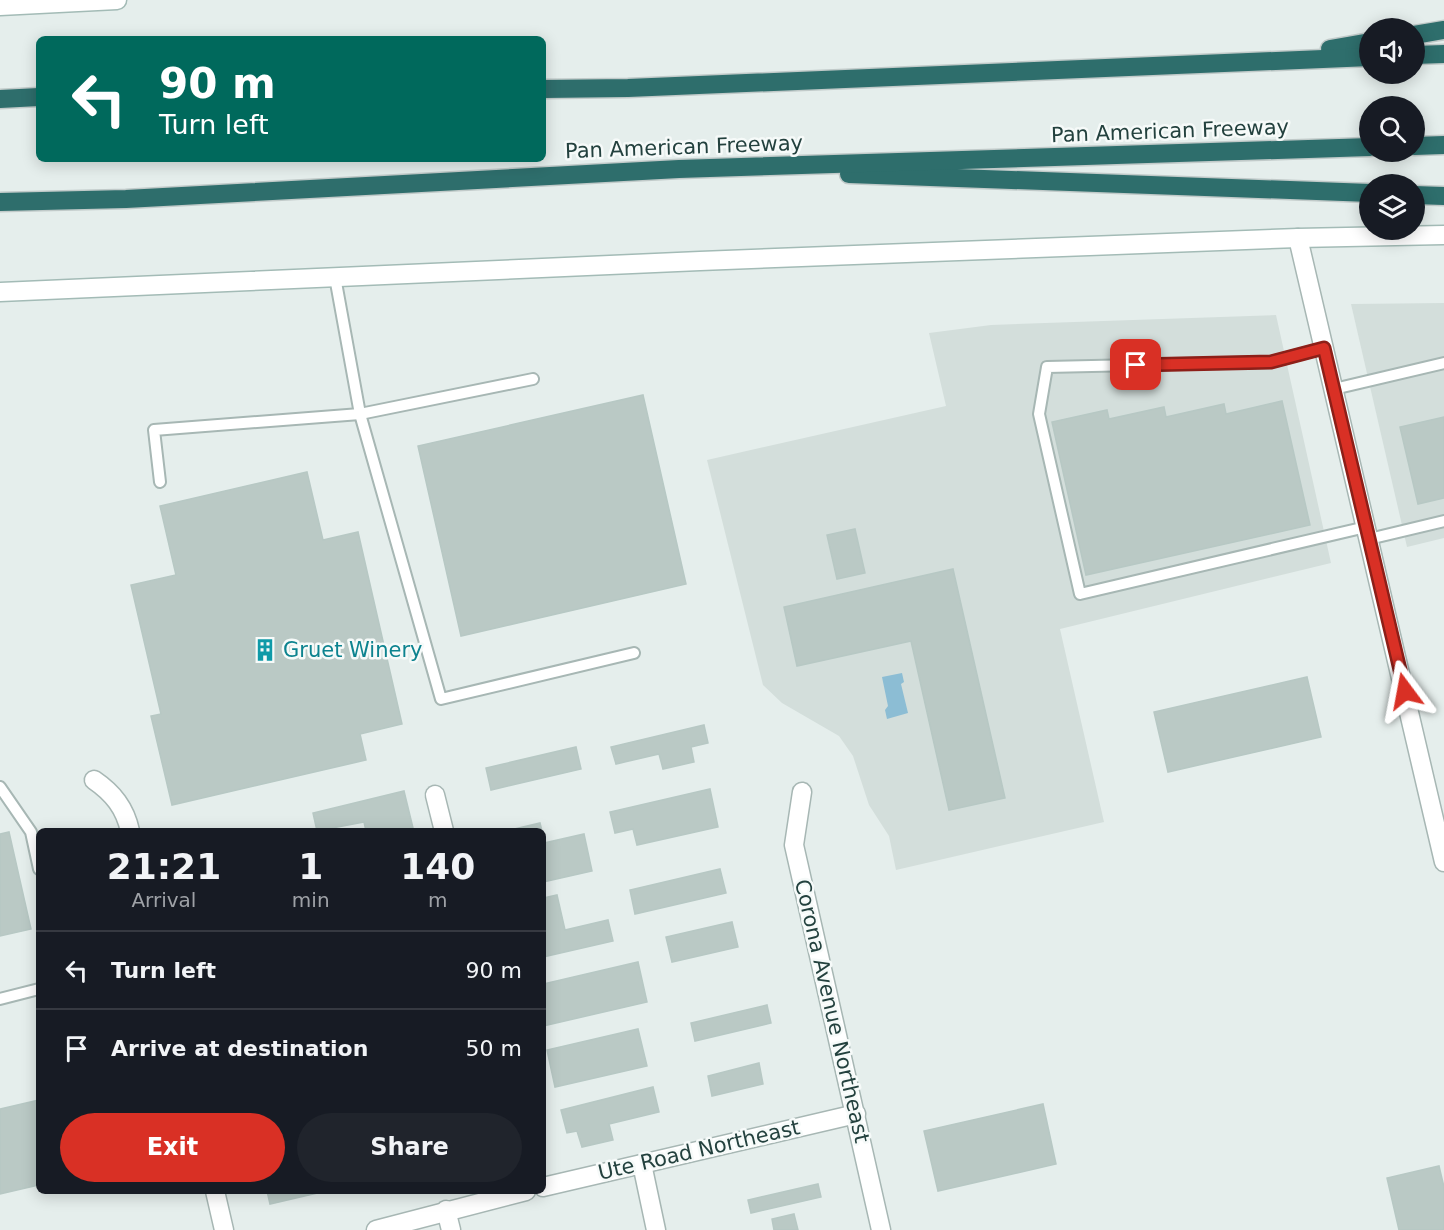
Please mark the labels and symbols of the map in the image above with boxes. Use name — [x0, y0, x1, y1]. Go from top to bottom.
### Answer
street label: Pan American Freeway — [1051, 115, 1289, 147]
street label: Pan American Freeway — [565, 131, 803, 163]
pin — [1110, 339, 1161, 390]
building icon: Gruet Winery — [252, 637, 278, 663]
place label: Gruet Winery — [283, 638, 422, 662]
position arrow — [1373, 659, 1437, 723]
street label: Corona Avenue Northeast — [790, 877, 874, 1145]
street label: Ute Road Northeast — [596, 1115, 802, 1185]

